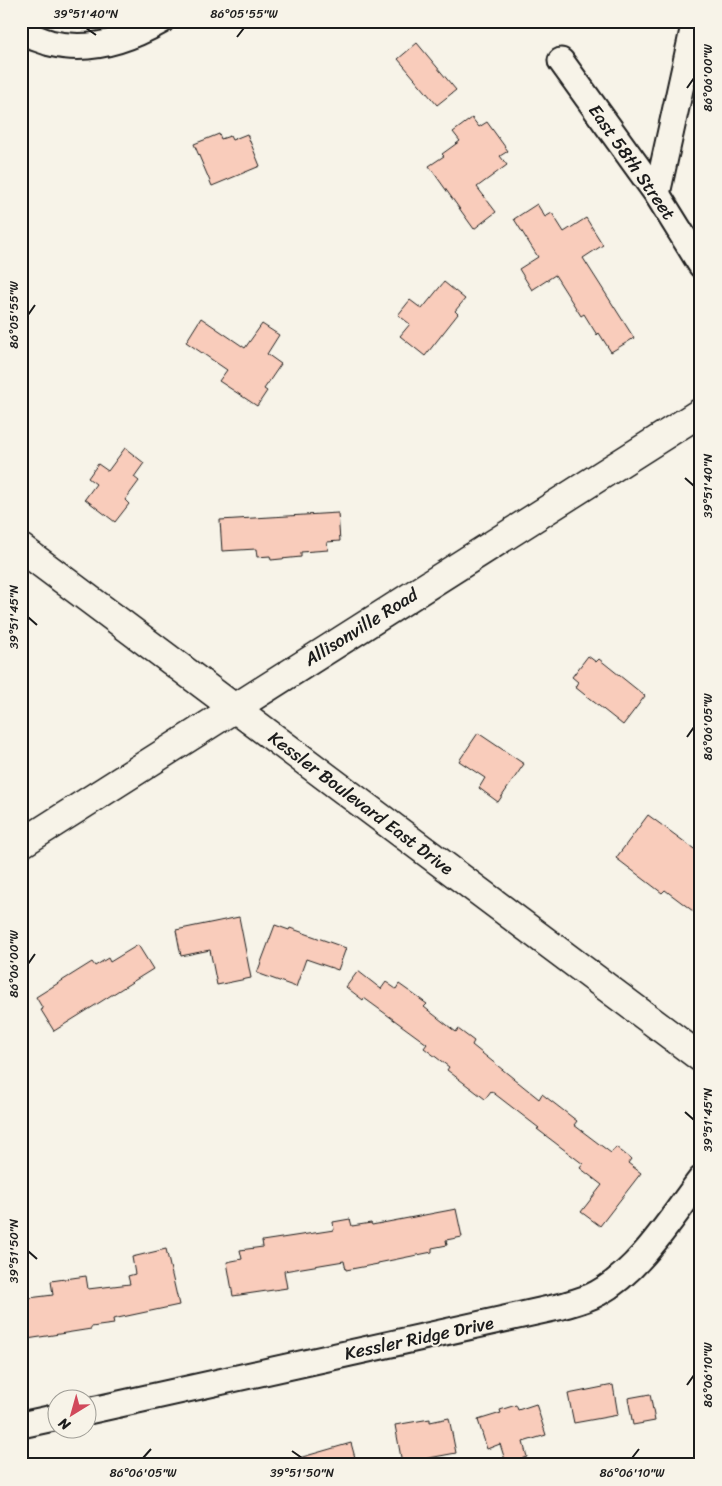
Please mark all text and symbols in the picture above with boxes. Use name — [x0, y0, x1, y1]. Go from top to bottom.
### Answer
text: 39°51'40"N — [54, 3, 119, 25]
text: 86°05'55"W — [210, 3, 278, 25]
text: 86°06'00"W — [697, 44, 719, 112]
street label: East 58th Street — [580, 97, 684, 227]
text: 86°05'55"W — [3, 281, 25, 349]
text: 39°51'40"N — [697, 453, 719, 518]
street label: Allisonville Road — [297, 578, 426, 675]
text: 39°51'45"N — [3, 584, 25, 649]
text: 86°06'05"W — [697, 693, 719, 761]
street label: Kessler Boulevard East Drive — [261, 722, 461, 884]
text: 86°06'00"W — [3, 930, 25, 998]
text: 39°51'45"N — [697, 1087, 719, 1152]
text: 39°51'50"N — [3, 1218, 25, 1283]
street label: Kessler Ridge Drive — [341, 1307, 497, 1369]
text: 86°06'10"W — [697, 1342, 719, 1408]
north arrow — [48, 1388, 98, 1438]
text: N — [53, 1411, 77, 1437]
text: 86°06'05"W — [109, 1462, 177, 1484]
text: 39°51'50"N — [270, 1462, 335, 1484]
text: 86°06'10"W — [599, 1462, 665, 1484]

